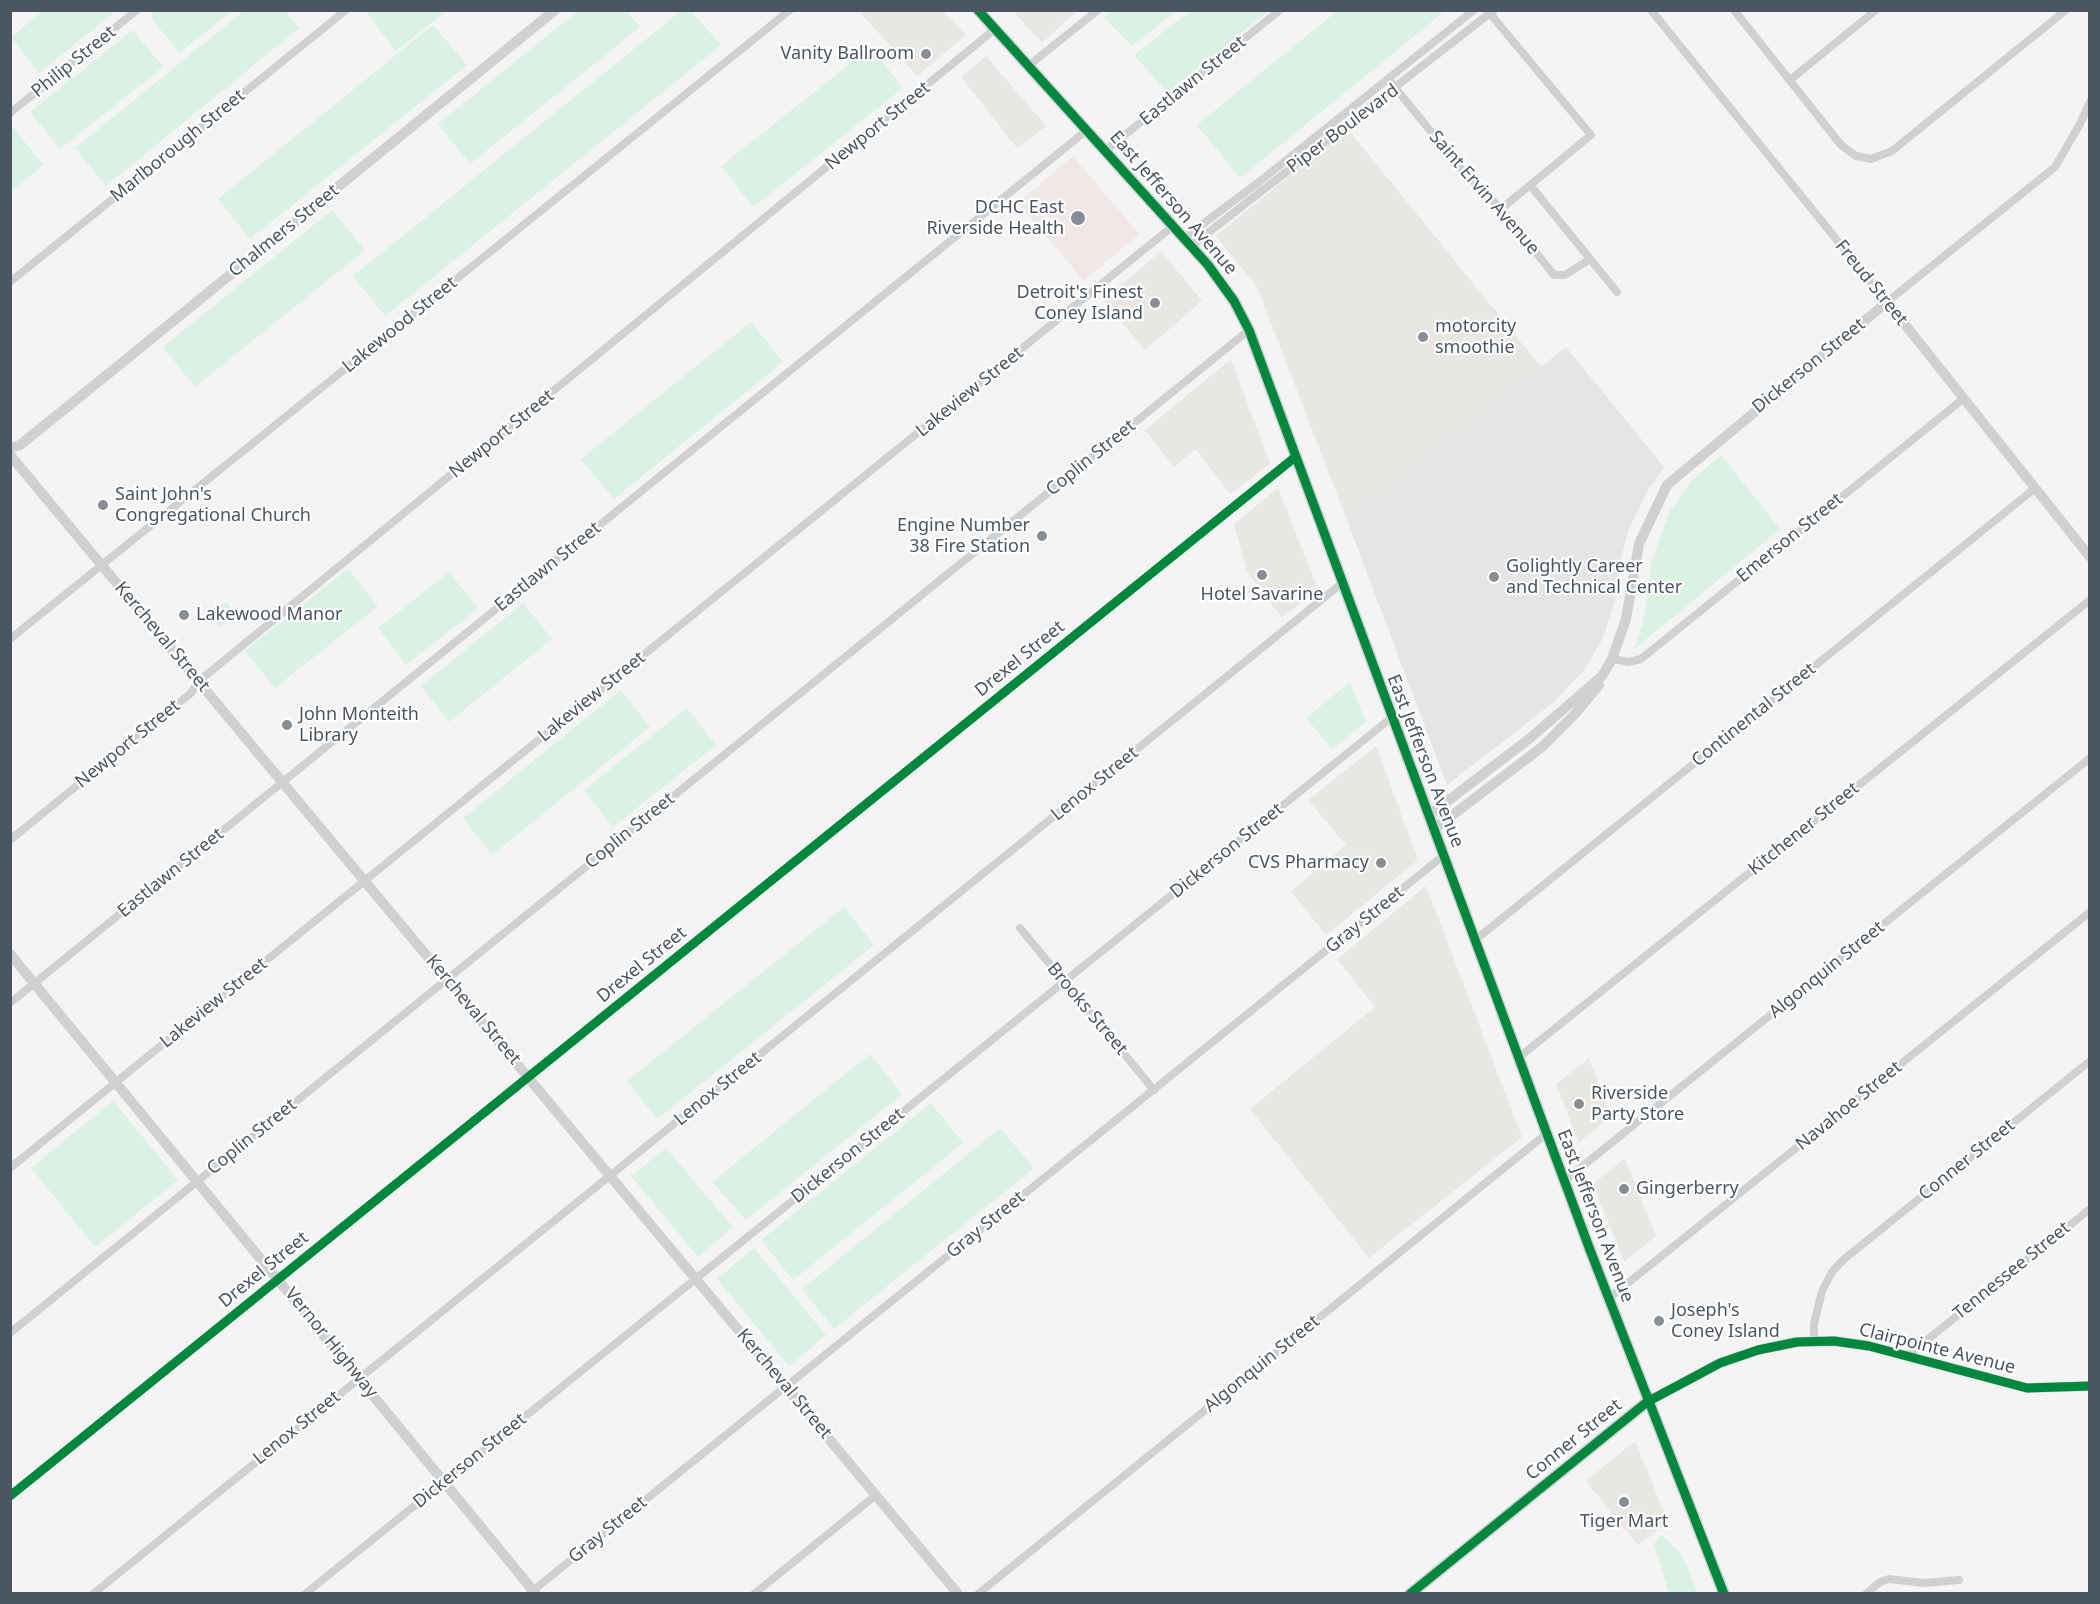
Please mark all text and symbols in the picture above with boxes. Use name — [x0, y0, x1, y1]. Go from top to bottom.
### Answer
street label: Philip Street — [28, 22, 120, 102]
street label: Eastlawn Street — [1136, 32, 1250, 130]
place label: Vanity Ballroom — [781, 43, 914, 65]
marker: Vanity Ballroom — [919, 47, 933, 61]
street label: Newport Street — [821, 77, 935, 175]
street label: Piper Boulevard — [1283, 80, 1403, 178]
street label: Marlborough Street — [106, 85, 250, 207]
street label: East Jefferson Avenue — [1105, 127, 1241, 279]
street label: Saint Ervin Avenue — [1424, 127, 1544, 259]
street label: Chalmers Street — [225, 180, 343, 282]
place label: DCHC East Riverside Health — [926, 197, 1064, 240]
marker: DCHC East Riverside Health — [1069, 209, 1087, 227]
street label: Freud Street — [1830, 236, 1912, 330]
street label: Lakewood Street — [338, 272, 462, 378]
place label: Detroit's Finest Coney Island — [1017, 282, 1143, 324]
marker: Detroit's Finest Coney Island — [1148, 296, 1162, 310]
street label: Dickerson Street — [1748, 314, 1870, 418]
place label: motorcity smoothie — [1435, 316, 1516, 358]
marker: motorcity smoothie — [1416, 330, 1430, 344]
street label: Lakeview Street — [912, 342, 1028, 442]
street label: Newport Street — [445, 385, 559, 483]
street label: Coplin Street — [1042, 415, 1140, 501]
place label: Saint John's Congregational Church — [115, 484, 311, 526]
street label: Emerson Street — [1733, 489, 1847, 587]
marker: Saint John's Congregational Church — [96, 498, 110, 512]
place label: Engine Number 38 Fire Station — [897, 515, 1030, 558]
street label: Eastlawn Street — [491, 518, 605, 616]
marker: Engine Number 38 Fire Station — [1035, 529, 1049, 543]
place label: Golightly Career and Technical Center — [1506, 556, 1682, 598]
marker: Hotel Savarine — [1255, 568, 1269, 582]
marker: Golightly Career and Technical Center — [1487, 570, 1501, 584]
street label: Kercheval Street — [110, 578, 214, 696]
place label: Hotel Savarine — [1201, 584, 1323, 606]
place label: Lakewood Manor — [196, 604, 342, 626]
marker: Lakewood Manor — [177, 608, 191, 622]
street label: Drexel Street — [971, 616, 1069, 702]
street label: Lakeview Street — [534, 647, 650, 747]
street label: Continental Street — [1688, 658, 1820, 772]
street label: East Jefferson Avenue — [1382, 671, 1468, 851]
street label: Newport Street — [71, 695, 185, 793]
place label: John Monteith Library — [299, 704, 419, 746]
marker: John Monteith Library — [280, 718, 294, 732]
street label: Lenox Street — [1047, 742, 1143, 826]
street label: Kitchener Street — [1744, 778, 1864, 880]
street label: Coplin Street — [581, 788, 679, 874]
street label: Dickerson Street — [1166, 799, 1288, 903]
street label: Eastlawn Street — [114, 824, 228, 922]
place label: CVS Pharmacy — [1248, 852, 1369, 874]
marker: CVS Pharmacy — [1374, 856, 1388, 870]
street label: Gray Street — [1322, 882, 1408, 958]
street label: Algonquin Street — [1765, 917, 1889, 1023]
street label: Drexel Street — [593, 922, 691, 1008]
street label: Kercheval Street — [421, 951, 525, 1069]
street label: Lakeview Street — [156, 953, 272, 1053]
street label: Brooks Street — [1042, 958, 1132, 1060]
street label: Lenox Street — [670, 1047, 766, 1131]
street label: Navahoe Street — [1792, 1057, 1906, 1155]
place label: Riverside Party Store — [1591, 1083, 1684, 1126]
street label: Coplin Street — [203, 1094, 301, 1180]
marker: Riverside Party Store — [1572, 1097, 1586, 1111]
street label: Dickerson Street — [787, 1104, 909, 1208]
street label: Conner Street — [1915, 1115, 2019, 1205]
street label: East Jefferson Avenue — [1552, 1126, 1638, 1306]
place label: Gingerberry — [1636, 1178, 1739, 1200]
marker: Gingerberry — [1617, 1182, 1631, 1196]
street label: Gray Street — [943, 1187, 1029, 1263]
street label: Tennessee Street — [1949, 1217, 2075, 1325]
street label: Drexel Street — [215, 1227, 313, 1313]
street label: Vernor Highway — [280, 1283, 382, 1403]
place label: Joseph's Coney Island — [1671, 1300, 1780, 1342]
street label: Algonquin Street — [1200, 1311, 1324, 1417]
marker: Joseph's Coney Island — [1652, 1314, 1666, 1328]
street label: Clairpointe Avenue — [1857, 1319, 2017, 1379]
street label: Kercheval Street — [732, 1325, 836, 1443]
street label: Lenox Street — [249, 1386, 345, 1470]
street label: Conner Street — [1522, 1395, 1626, 1485]
street label: Dickerson Street — [409, 1409, 531, 1513]
street label: Gray Street — [565, 1492, 651, 1568]
marker: Tiger Mart — [1617, 1495, 1631, 1509]
place label: Tiger Mart — [1580, 1511, 1668, 1533]

